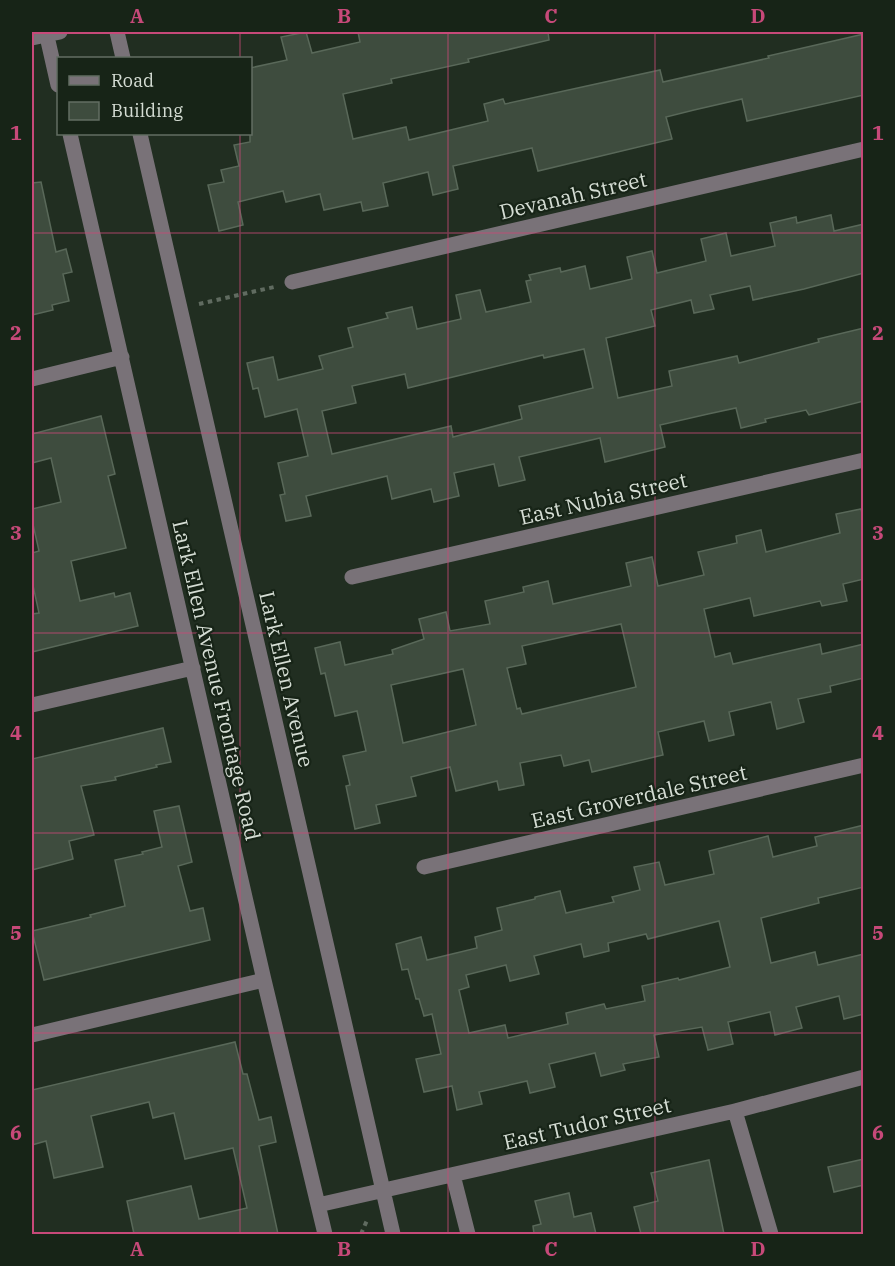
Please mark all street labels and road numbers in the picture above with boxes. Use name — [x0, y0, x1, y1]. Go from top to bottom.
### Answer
street label: Devanah Street — [497, 164, 649, 226]
street label: East Nubia Street — [516, 465, 690, 531]
street label: Lark Ellen Avenue Frontage Road — [166, 517, 268, 843]
street label: Lark Ellen Avenue — [253, 588, 321, 770]
street label: East Groverdale Street — [528, 758, 750, 834]
street label: East Tudor Street — [500, 1090, 674, 1156]

